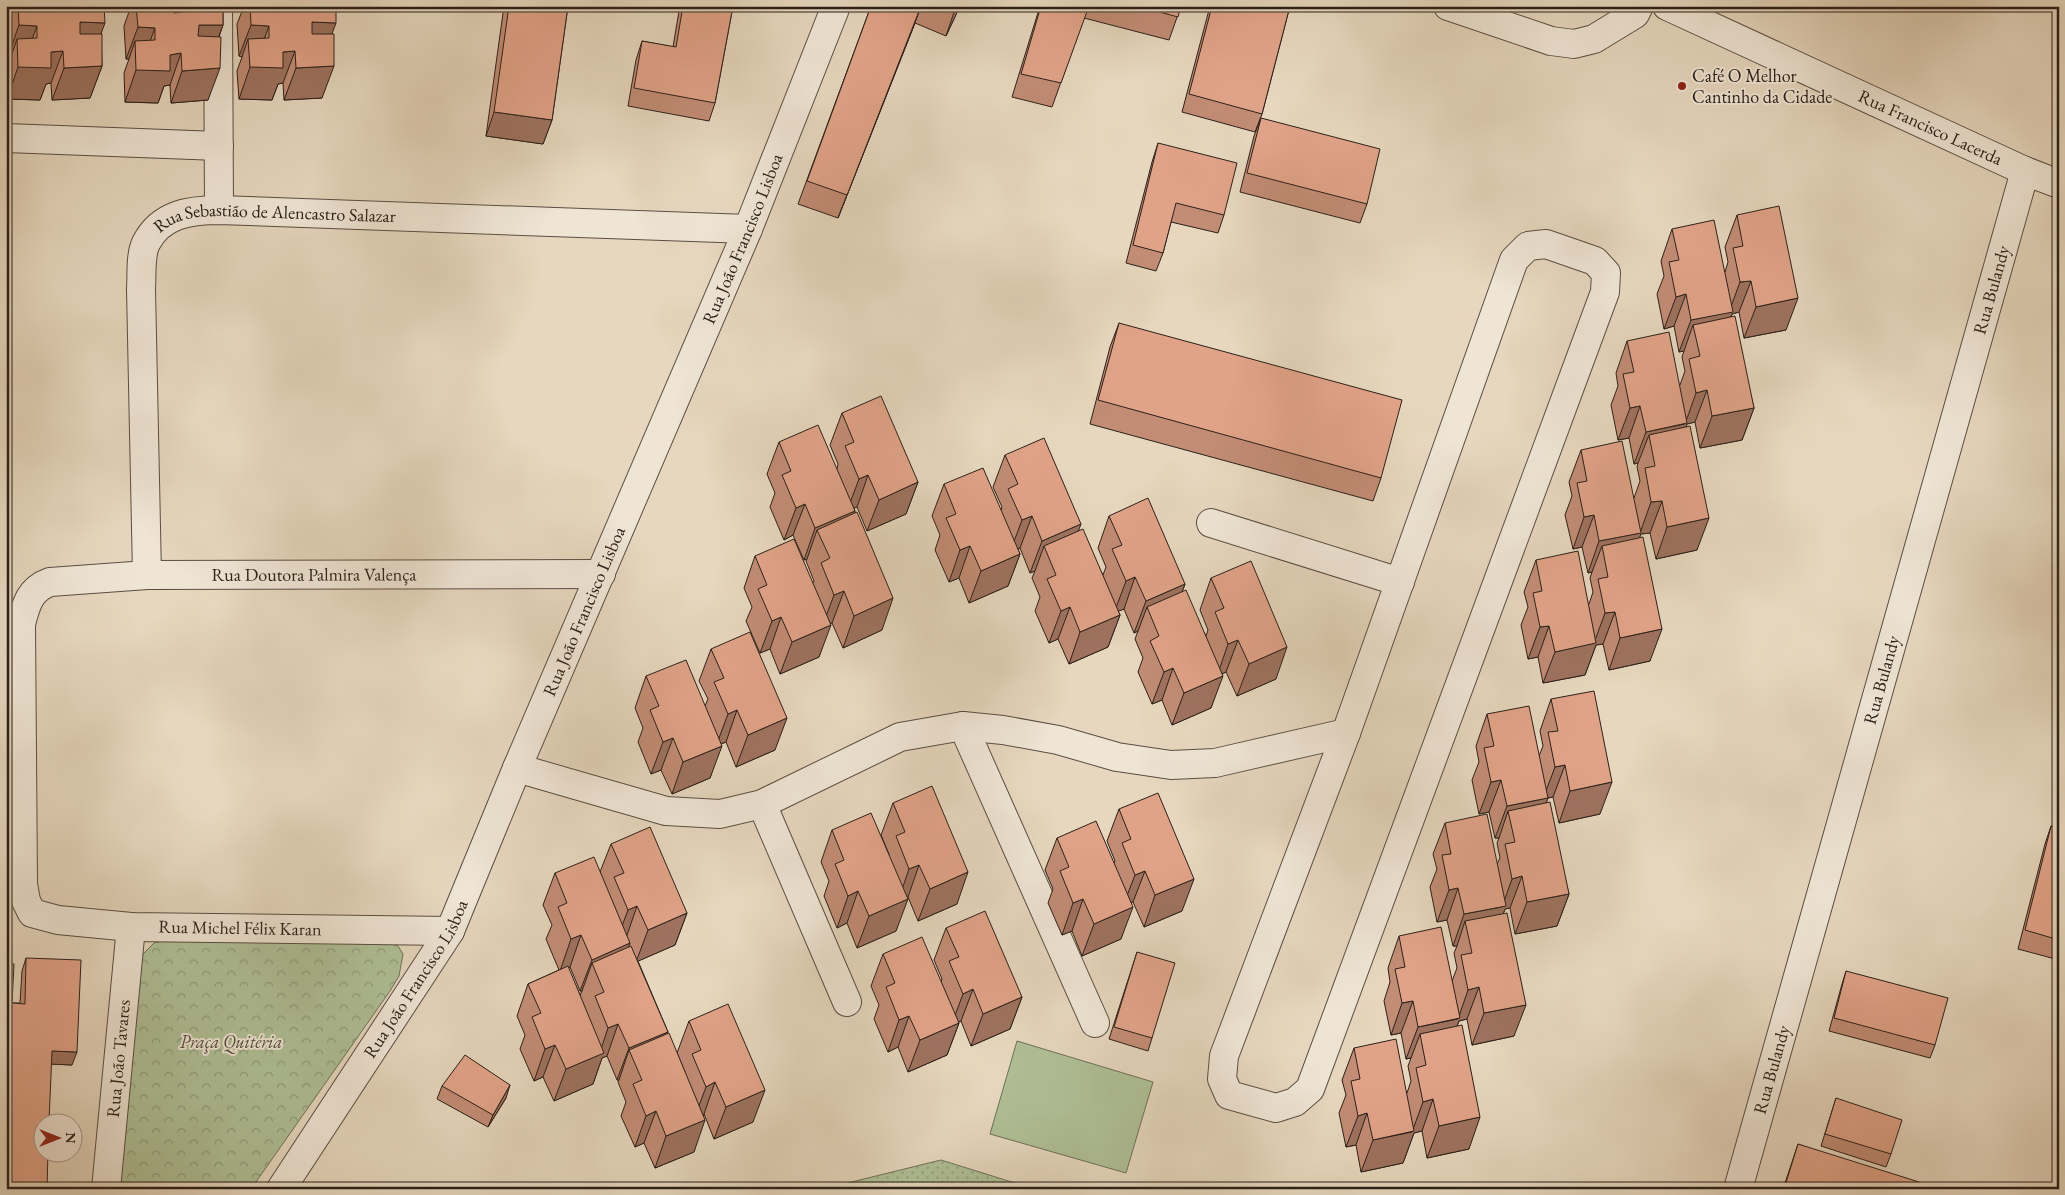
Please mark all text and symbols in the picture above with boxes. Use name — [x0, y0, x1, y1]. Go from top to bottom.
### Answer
place label: Café O Melhor Cantinho da Cidade — [1692, 64, 1832, 108]
marker: Café O Melhor Cantinho da Cidade — [1676, 80, 1688, 92]
street label: Rua Francisco Lacerda — [1855, 84, 2007, 170]
street label: Rua João Francisco Lisboa — [697, 149, 788, 327]
street label: Rua Sebastião de Alencastro Salazar — [148, 198, 396, 237]
street label: Rua Bulandy — [1968, 243, 2014, 337]
street label: Rua João Francisco Lisboa — [537, 522, 630, 700]
street label: Rua Doutora Palmira Valença — [212, 562, 417, 586]
street label: Rua Bulandy — [1858, 633, 1905, 727]
street label: Rua João Francisco Lisboa — [358, 895, 473, 1062]
street label: Rua Michel Félix Karan — [158, 915, 322, 940]
street label: Rua João Tavares — [101, 998, 135, 1118]
street label: Rua Bulandy — [1748, 1022, 1795, 1117]
park label: Praça Quitéria — [180, 1030, 282, 1054]
north arrow — [32, 1112, 82, 1162]
text: N — [62, 1132, 80, 1144]

